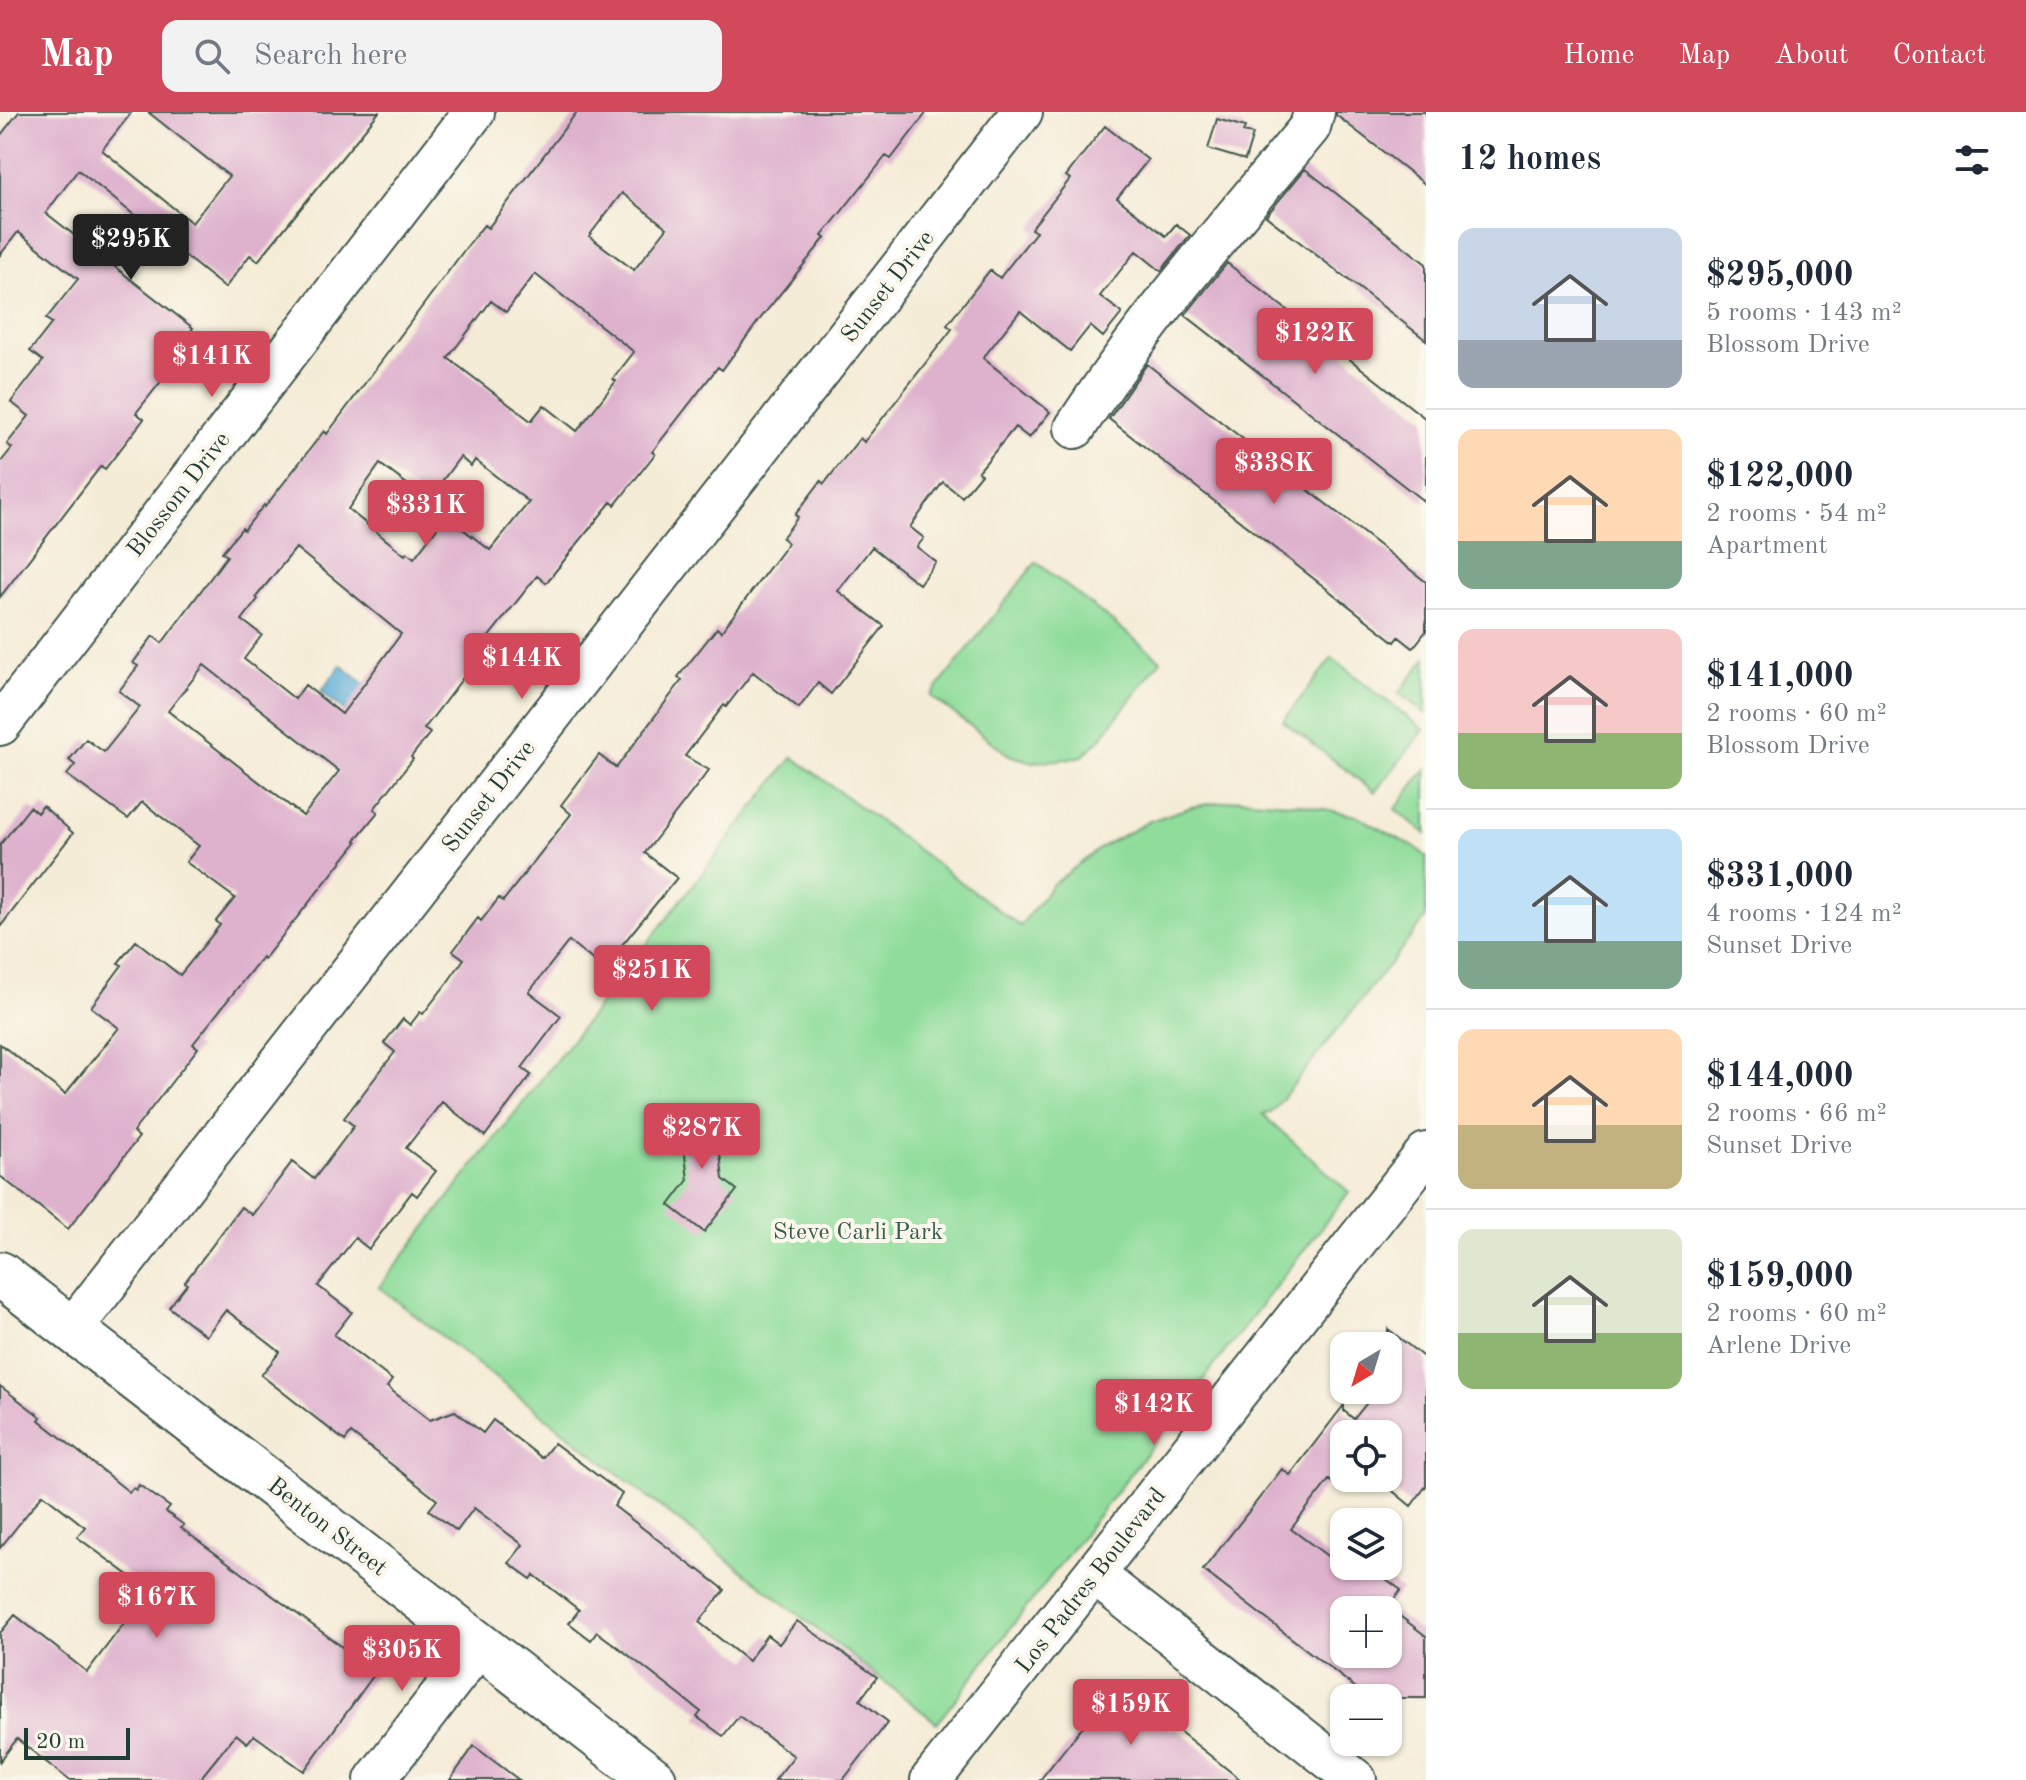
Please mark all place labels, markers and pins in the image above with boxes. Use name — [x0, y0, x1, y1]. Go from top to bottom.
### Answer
pin: $295K — [75, 214, 187, 282]
pin: $122K — [1259, 308, 1371, 376]
pin: $141K — [156, 331, 268, 399]
pin: $338K — [1218, 438, 1330, 506]
pin: $331K — [370, 480, 482, 548]
pin: $144K — [466, 633, 578, 701]
pin: $251K — [596, 945, 708, 1013]
pin: $287K — [646, 1103, 758, 1171]
pin: $142K — [1098, 1379, 1210, 1447]
pin: $167K — [101, 1572, 213, 1640]
pin: $305K — [346, 1625, 458, 1693]
pin: $159K — [1075, 1679, 1187, 1747]

